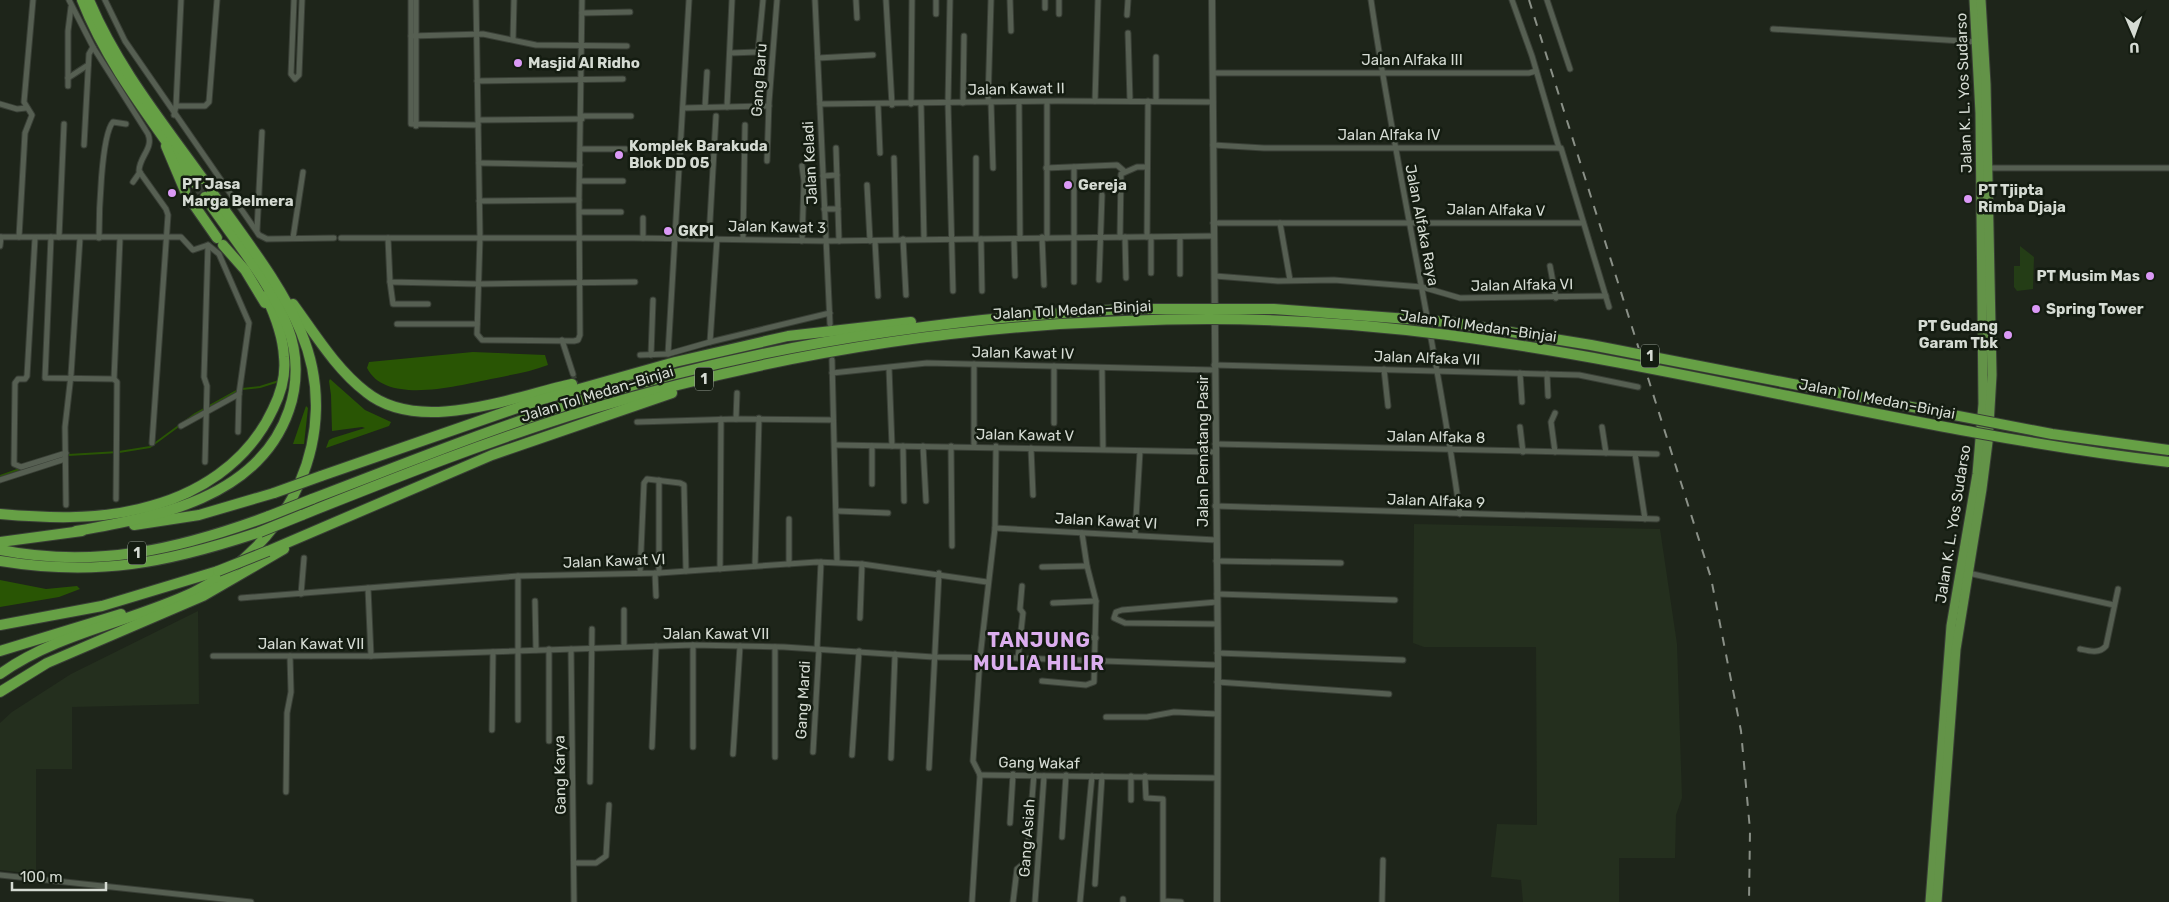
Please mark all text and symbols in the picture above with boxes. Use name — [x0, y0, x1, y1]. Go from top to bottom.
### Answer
north arrow — [2109, 10, 2159, 60]
street label: Jalan K. L. Yos Sudarso — [1952, 13, 1976, 173]
text: U — [2129, 39, 2140, 56]
street label: Gang Baru — [747, 43, 771, 117]
street label: Jalan Alfaka III — [1361, 51, 1463, 69]
place label: Masjid Al Ridho — [528, 54, 640, 72]
marker: Masjid Al Ridho — [512, 57, 524, 69]
street label: Jalan Kawat II — [967, 79, 1065, 99]
street label: Jalan Keladi — [799, 121, 821, 205]
street label: Jalan Alfaka IV — [1337, 126, 1441, 144]
place label: Komplek Barakuda Blok DD 05 — [629, 137, 768, 172]
marker: Komplek Barakuda Blok DD 05 — [613, 149, 625, 161]
street label: Jalan Alfaka Raya — [1401, 163, 1443, 287]
place label: PT Jasa Marga Belmera — [182, 175, 294, 210]
place label: Gereja — [1078, 176, 1127, 194]
marker: Gereja — [1062, 179, 1074, 191]
place label: PT Tjipta Rimba Djaja — [1978, 181, 2066, 216]
marker: PT Jasa Marga Belmera — [166, 187, 178, 199]
marker: PT Tjipta Rimba Djaja — [1962, 193, 1974, 205]
street label: Jalan Alfaka V — [1447, 200, 1546, 220]
street label: Jalan Kawat 3 — [728, 217, 826, 237]
place label: GKPI — [678, 222, 714, 240]
marker: GKPI — [662, 225, 674, 237]
place label: PT Musim Mas — [2036, 267, 2140, 285]
marker: PT Musim Mas — [2144, 270, 2156, 282]
street label: Jalan Alfaka VI — [1470, 275, 1574, 295]
street label: Jalan Tol Medan–Binjai — [992, 297, 1152, 323]
place label: Spring Tower — [2046, 300, 2144, 318]
marker: Spring Tower — [2030, 303, 2042, 315]
street label: Jalan Tol Medan–Binjai — [1398, 306, 1558, 346]
place label: PT Gudang Garam Tbk — [1918, 317, 1998, 352]
marker: PT Gudang Garam Tbk — [2002, 329, 2014, 341]
street label: Jalan Kawat IV — [971, 343, 1075, 363]
road number: 1 — [1641, 344, 1659, 368]
street label: Jalan Alfaka VII — [1373, 347, 1481, 369]
street label: Jalan Tol Medan–Binjai — [518, 362, 676, 426]
road number: 1 — [695, 368, 713, 390]
street label: Jalan Pematang Pasir — [1194, 374, 1212, 527]
street label: Jalan Tol Medan–Binjai — [1797, 375, 1957, 423]
street label: Jalan Kawat V — [976, 425, 1075, 445]
street label: Jalan Alfaka 8 — [1386, 427, 1486, 447]
street label: Jalan K. L. Yos Sudarso — [1932, 443, 1974, 605]
street label: Jalan Alfaka 9 — [1387, 490, 1485, 512]
street label: Jalan Kawat VI — [1054, 509, 1158, 533]
road number: 1 — [128, 542, 146, 564]
street label: Jalan Kawat VI — [562, 550, 666, 572]
street label: Jalan Kawat VII — [663, 625, 769, 643]
district label: TANJUNG MULIA HILIR — [973, 628, 1105, 675]
street label: Jalan Kawat VII — [258, 635, 364, 653]
street label: Gang Mardi — [792, 660, 814, 740]
street label: Gang Karya — [550, 735, 570, 815]
street label: Gang Wakaf — [998, 753, 1080, 773]
street label: Gang Asiah — [1015, 798, 1039, 878]
scale bar — [12, 860, 106, 892]
text: 100 m — [20, 868, 62, 886]

